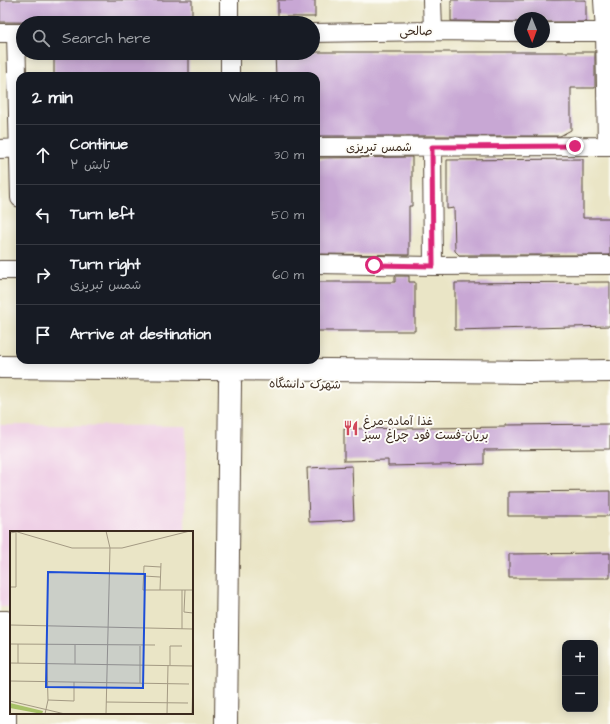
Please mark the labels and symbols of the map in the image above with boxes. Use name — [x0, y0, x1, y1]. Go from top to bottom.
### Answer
north arrow — [514, 12, 550, 48]
street label: صالحی — [399, 23, 433, 40]
route end — [566, 137, 584, 155]
street label: شمس تبریزی — [346, 139, 412, 156]
route start — [365, 256, 383, 274]
street label: شهرک دانشگاه — [269, 375, 341, 394]
place label: غذا آماده-مرغ بریان-فست فود چراغ سبز — [362, 413, 489, 444]
restaurant icon: غذا آماده-مرغ بریان-فست فود چراغ سبز — [342, 419, 360, 437]
inset map — [10, 531, 193, 714]

